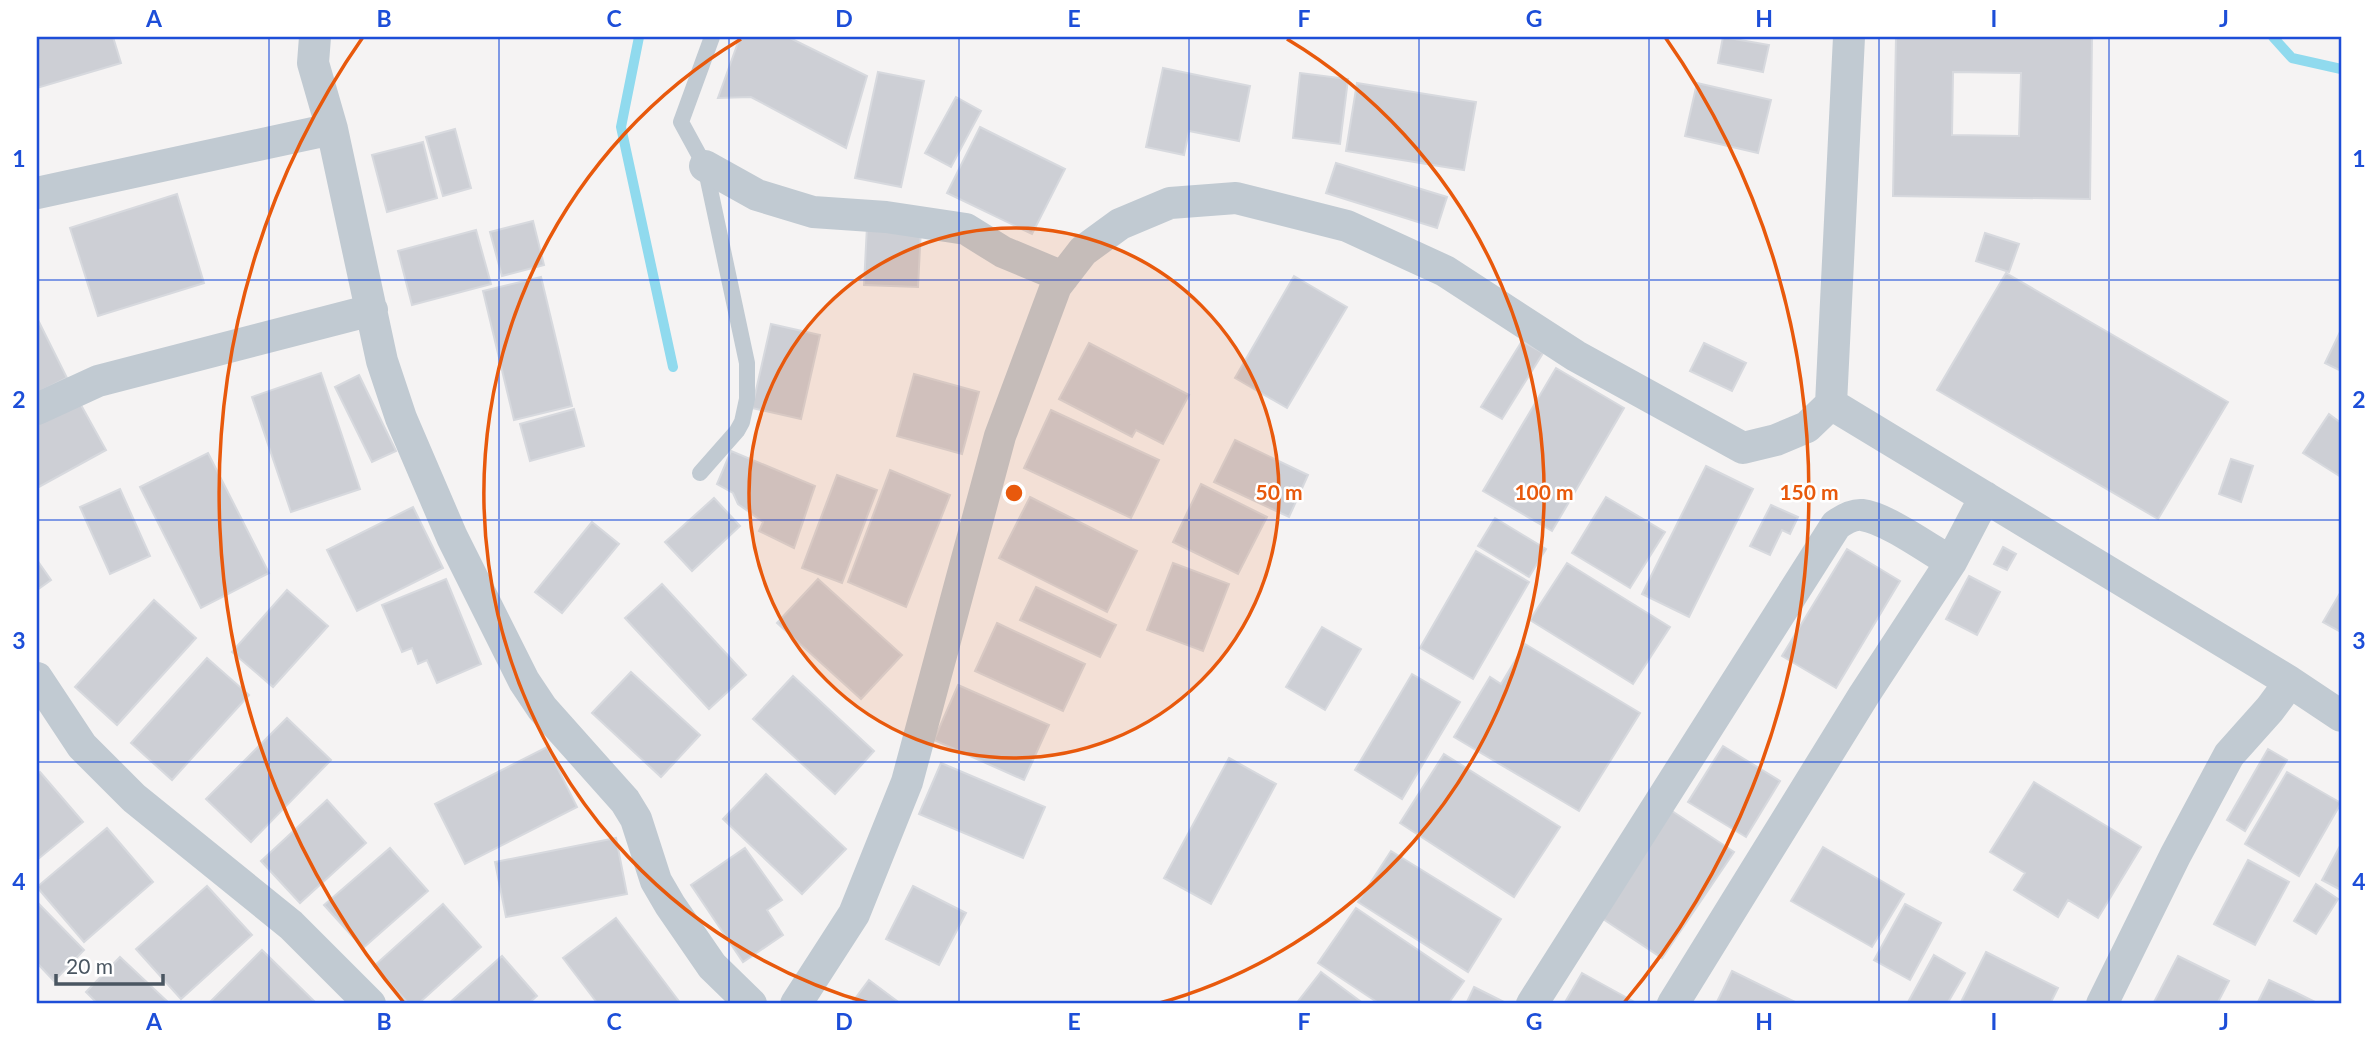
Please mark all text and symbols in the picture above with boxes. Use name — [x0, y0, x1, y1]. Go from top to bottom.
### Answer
text: A — [145, 4, 163, 32]
text: B — [376, 4, 392, 32]
text: C — [606, 4, 622, 32]
text: D — [835, 4, 853, 32]
text: E — [1067, 4, 1081, 32]
text: F — [1297, 4, 1311, 32]
text: G — [1526, 4, 1542, 32]
text: H — [1755, 4, 1773, 32]
text: I — [1991, 4, 1997, 32]
text: J — [2219, 4, 2229, 32]
text: 1 — [12, 144, 26, 172]
text: 1 — [2352, 144, 2366, 172]
text: 2 — [12, 385, 26, 413]
text: 2 — [2352, 385, 2366, 413]
text: 50 m — [1255, 479, 1303, 504]
text: 100 m — [1514, 479, 1574, 504]
text: 150 m — [1779, 479, 1839, 504]
centre of rings — [1002, 481, 1026, 505]
text: 3 — [12, 626, 26, 654]
text: 3 — [2352, 626, 2366, 654]
text: 4 — [12, 867, 26, 895]
text: 4 — [2352, 867, 2366, 895]
scale bar — [56, 943, 163, 987]
text: 20 m — [66, 953, 113, 978]
text: A — [145, 1007, 163, 1035]
text: B — [376, 1007, 392, 1035]
text: C — [606, 1007, 622, 1035]
text: D — [835, 1007, 853, 1035]
text: E — [1067, 1007, 1081, 1035]
text: F — [1297, 1007, 1311, 1035]
text: G — [1526, 1007, 1542, 1035]
text: H — [1755, 1007, 1773, 1035]
text: I — [1991, 1007, 1997, 1035]
text: J — [2219, 1007, 2229, 1035]

